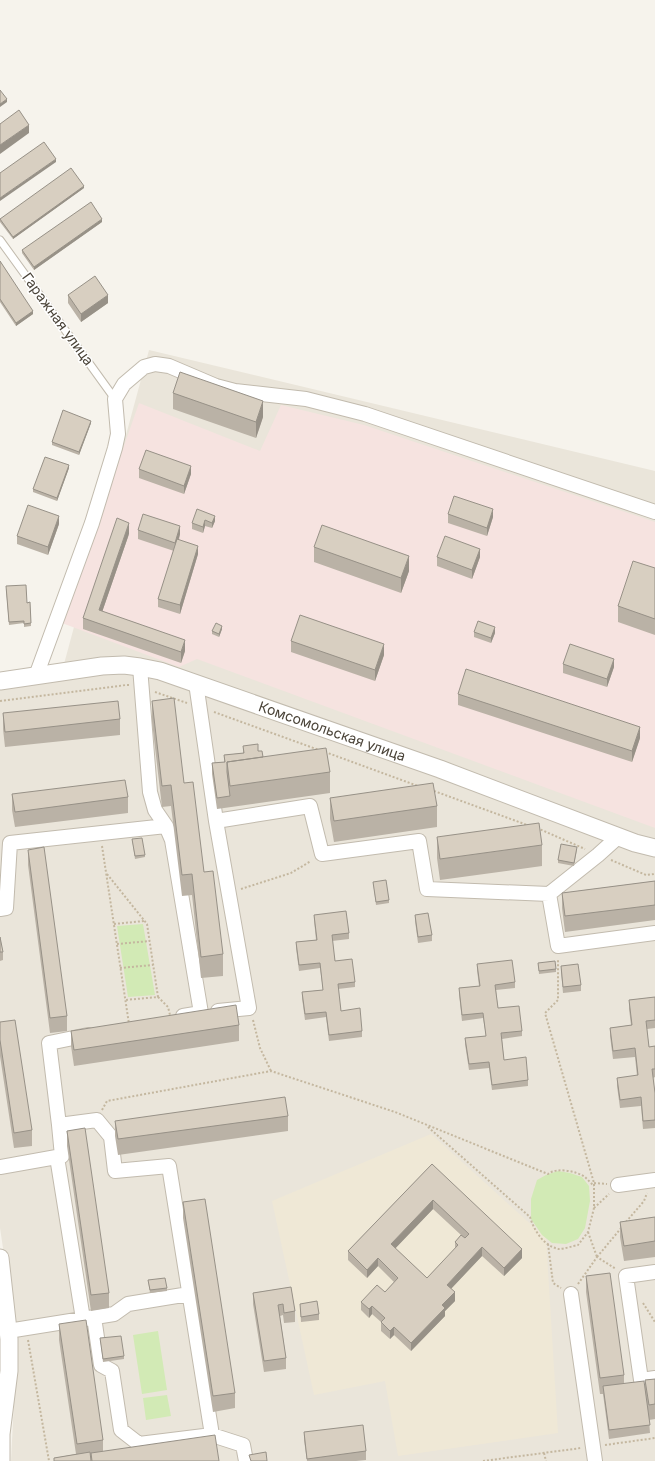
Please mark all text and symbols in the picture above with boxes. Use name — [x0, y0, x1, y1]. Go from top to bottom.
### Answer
street label: Гаражная улица — [19, 269, 98, 368]
street label: Комсомольская улица — [257, 697, 408, 764]

